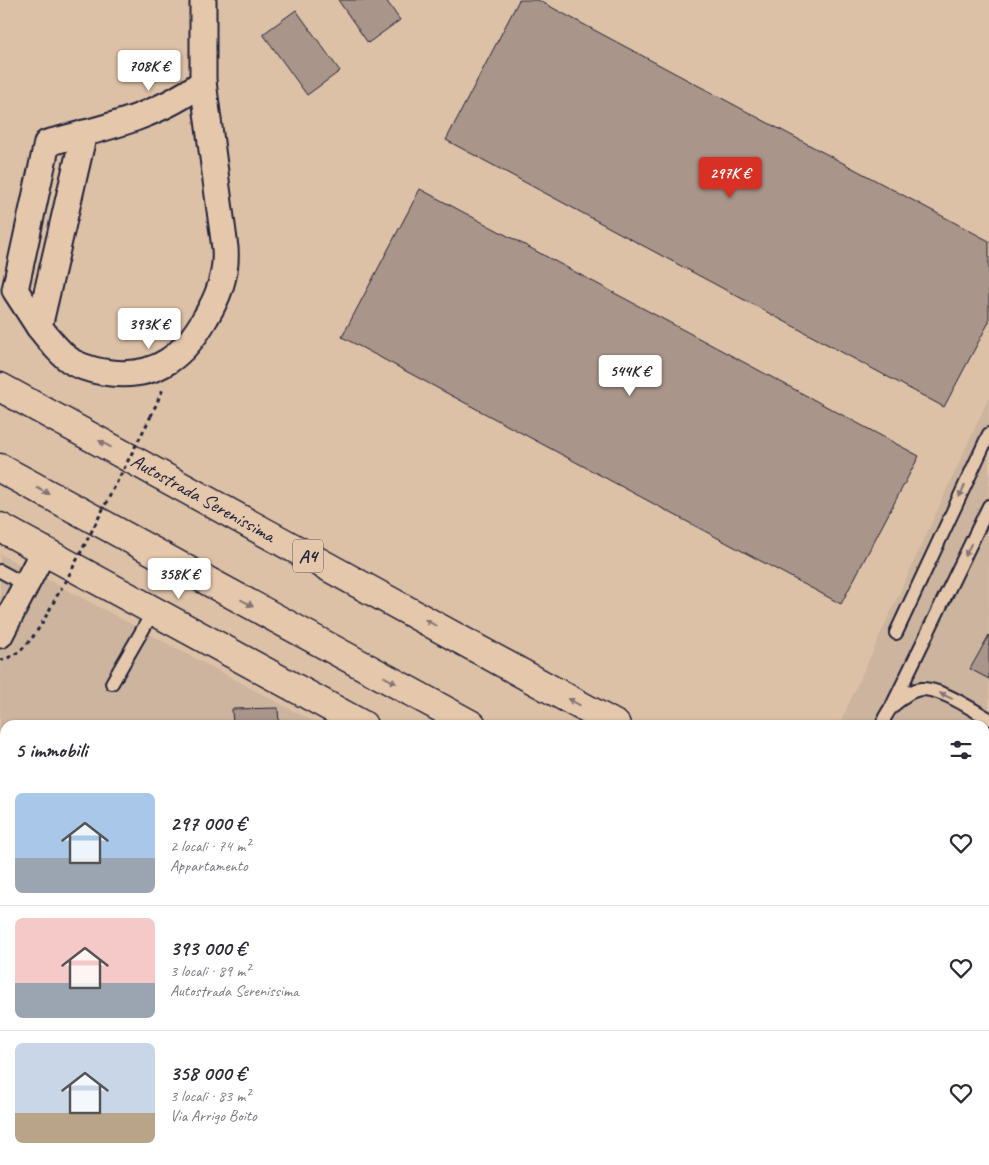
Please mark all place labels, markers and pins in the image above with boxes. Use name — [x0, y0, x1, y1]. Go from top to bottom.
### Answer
pin: 708K € — [108, 49, 190, 92]
pin: 297K € — [689, 156, 771, 199]
pin: 393K € — [108, 308, 190, 350]
pin: 544K € — [589, 354, 671, 397]
pin: 358K € — [138, 558, 220, 600]

